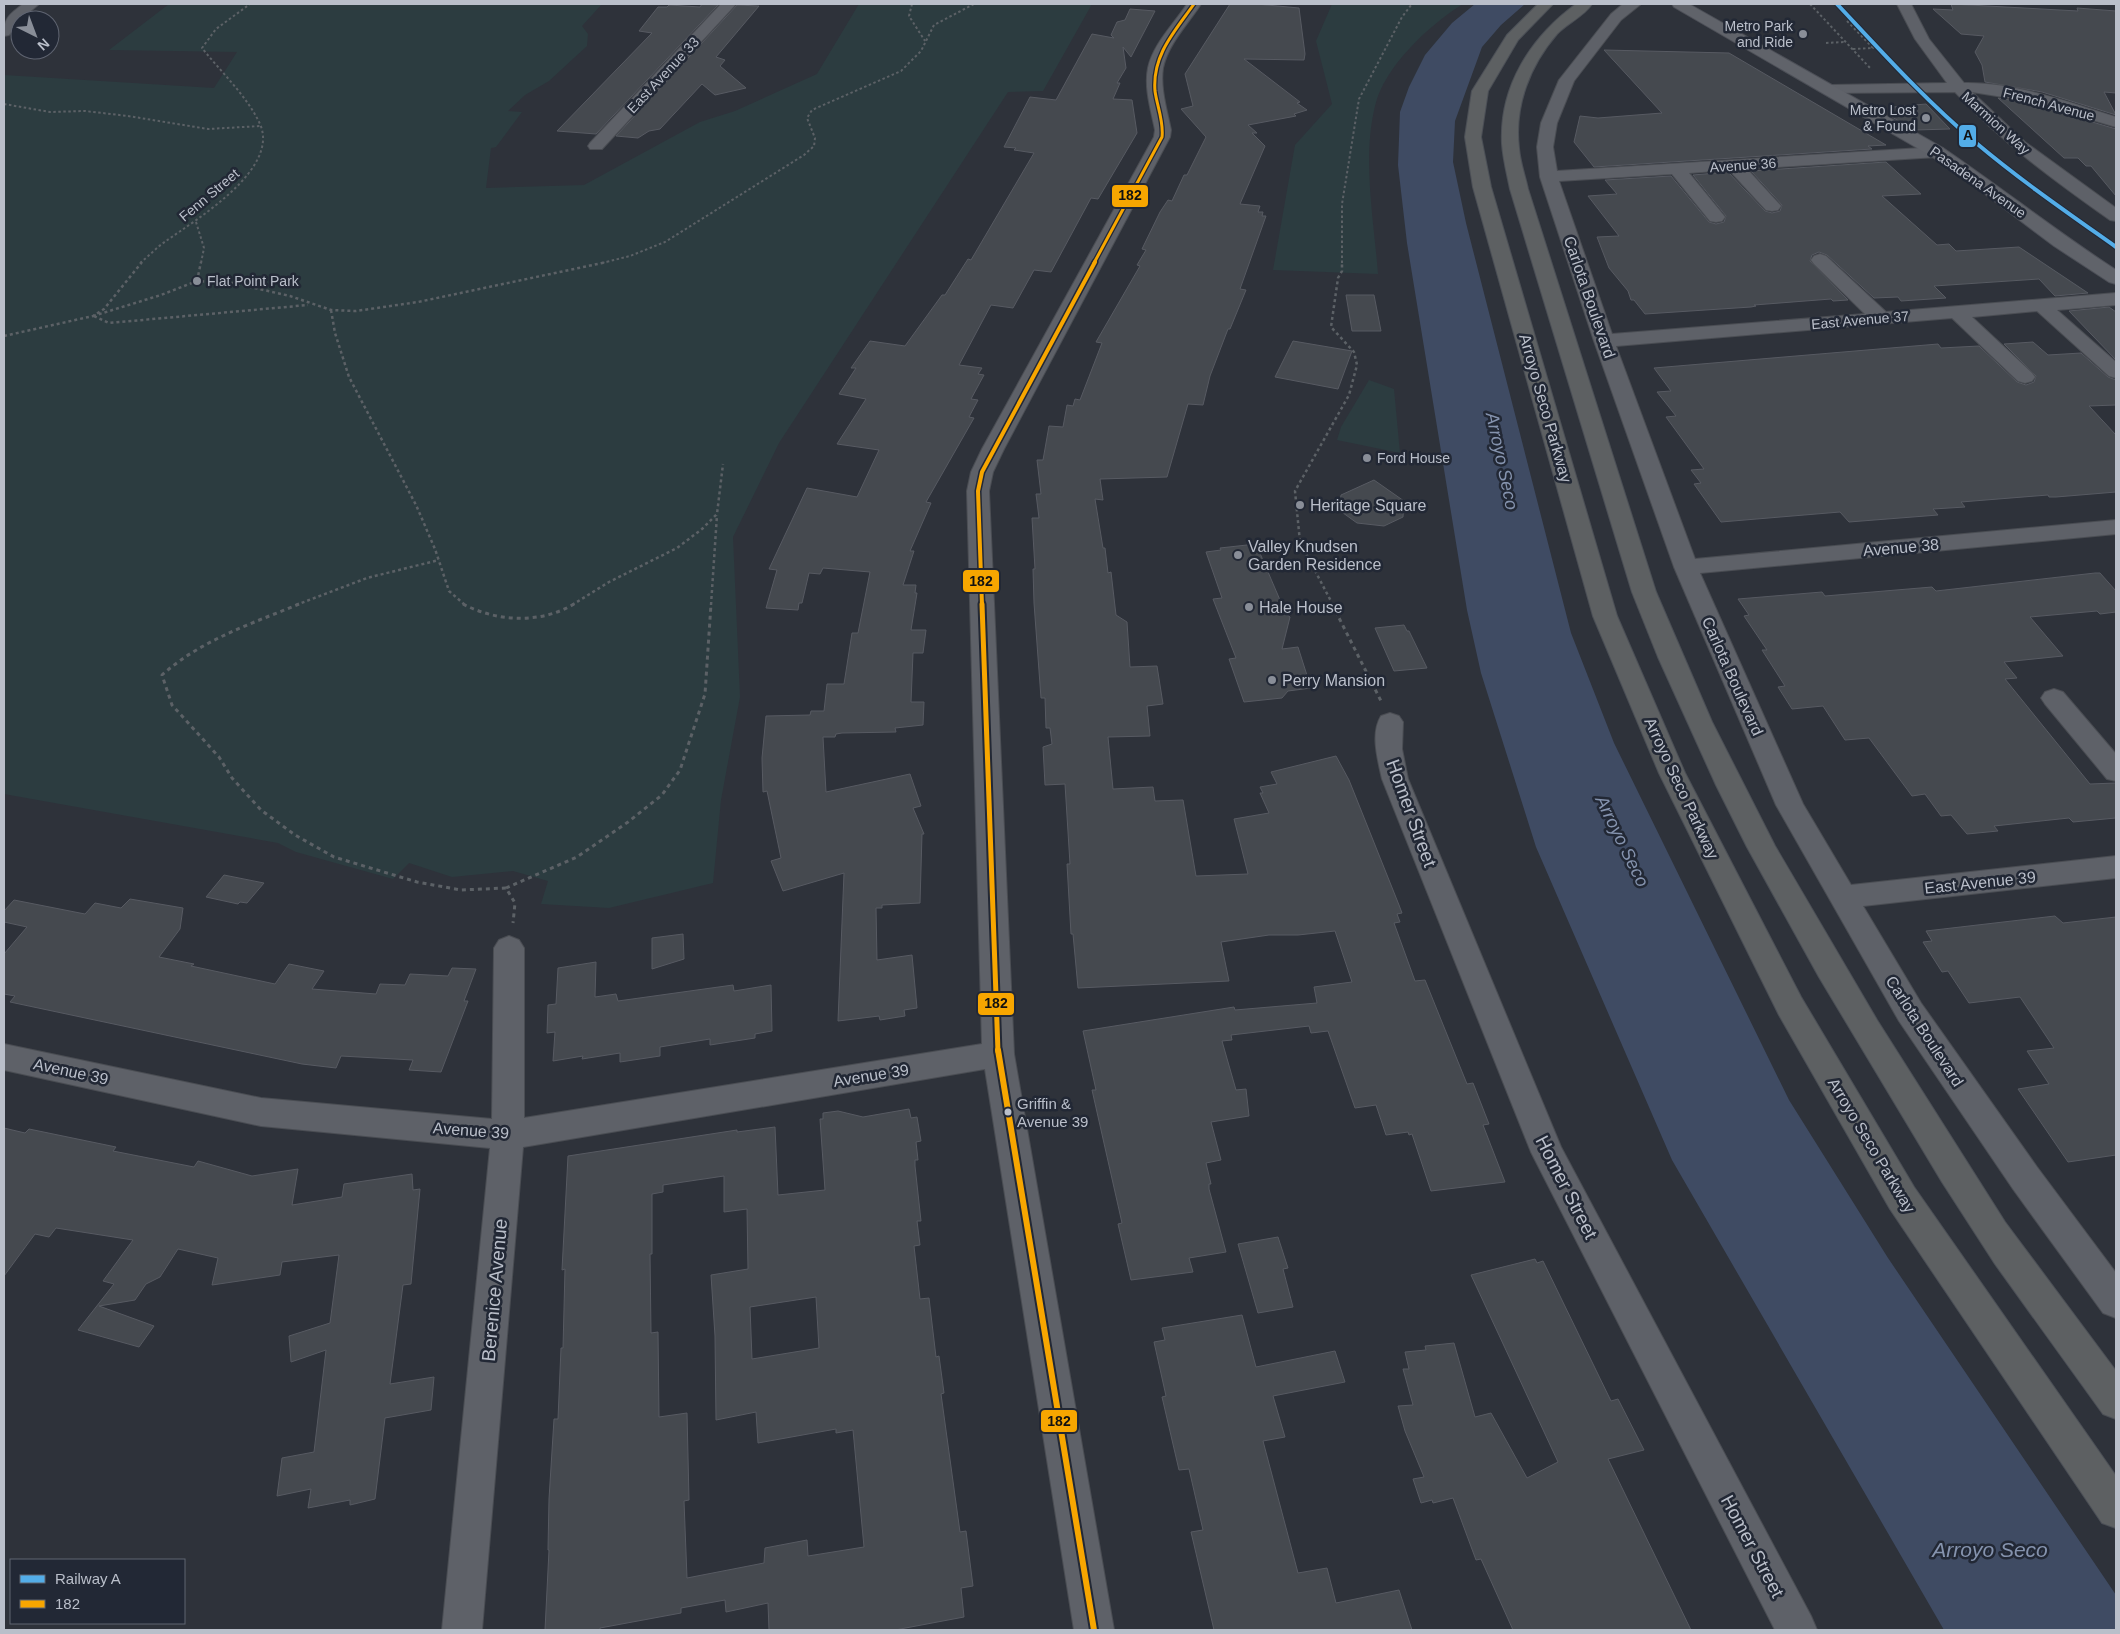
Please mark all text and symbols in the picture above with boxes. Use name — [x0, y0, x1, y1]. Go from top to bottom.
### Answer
north arrow — [10, 10, 60, 60]
place label: Metro Park and Ride — [1725, 18, 1794, 50]
marker: Metro Park and Ride — [1797, 28, 1809, 40]
street label: East Avenue 33 — [624, 34, 702, 116]
text: N — [35, 35, 53, 54]
street label: French Avenue — [2002, 84, 2097, 124]
street label: Marmion Way — [1959, 88, 2033, 158]
place label: Metro Lost & Found — [1850, 102, 1916, 134]
marker: Metro Lost & Found — [1920, 112, 1932, 124]
line badge: A — [1958, 124, 1977, 148]
text: A — [1963, 127, 1973, 143]
street label: Pasadena Avenue — [1927, 143, 2029, 221]
street label: Avenue 36 — [1709, 155, 1777, 175]
street label: Fenn Street — [176, 165, 242, 225]
line badge: 182 — [1111, 184, 1149, 208]
text: 182 — [1118, 187, 1142, 203]
street label: Carlota Boulevard — [1561, 234, 1618, 360]
place label: Flat Point Park — [207, 273, 300, 289]
marker: Flat Point Park — [191, 275, 203, 287]
street label: East Avenue 37 — [1811, 308, 1910, 332]
street label: Arroyo Seco Parkway — [1516, 332, 1575, 484]
water label: Arroyo Seco — [1482, 410, 1522, 512]
place label: Ford House — [1377, 450, 1450, 466]
marker: Ford House — [1361, 452, 1373, 464]
place label: Heritage Square — [1310, 497, 1427, 514]
marker: Heritage Square — [1294, 499, 1306, 511]
street label: Avenue 38 — [1862, 536, 1940, 559]
place label: Valley Knudsen Garden Residence — [1248, 538, 1382, 573]
marker: Valley Knudsen Garden Residence — [1232, 549, 1244, 561]
line badge: 182 — [962, 569, 1000, 593]
text: 182 — [969, 573, 993, 589]
place label: Hale House — [1259, 599, 1343, 616]
marker: Hale House — [1243, 601, 1255, 613]
street label: Carlota Boulevard — [1699, 614, 1766, 738]
place label: Perry Mansion — [1282, 672, 1385, 689]
marker: Perry Mansion — [1266, 674, 1278, 686]
street label: Arroyo Seco Parkway — [1641, 715, 1722, 862]
street label: Homer Street — [1382, 756, 1441, 871]
water label: Arroyo Seco — [1591, 791, 1653, 890]
street label: East Avenue 39 — [1924, 868, 2037, 897]
street label: Carlota Boulevard — [1883, 973, 1967, 1090]
line badge: 182 — [977, 992, 1015, 1016]
text: 182 — [984, 995, 1008, 1011]
street label: Avenue 39 — [32, 1055, 110, 1088]
street label: Avenue 39 — [832, 1061, 910, 1090]
street label: Arroyo Seco Parkway — [1825, 1075, 1918, 1216]
place label: Griffin & Avenue 39 — [1017, 1095, 1088, 1130]
marker: Griffin & Avenue 39 — [1003, 1107, 1013, 1117]
street label: Avenue 39 — [432, 1119, 510, 1142]
street label: Homer Street — [1532, 1132, 1602, 1243]
street label: Berenice Avenue — [478, 1218, 511, 1362]
line badge: 182 — [1040, 1409, 1078, 1433]
text: 182 — [1047, 1413, 1071, 1429]
street label: Homer Street — [1717, 1491, 1789, 1602]
water label: Arroyo Seco — [1930, 1538, 2048, 1561]
legend — [10, 1559, 185, 1624]
text: Railway A — [55, 1570, 121, 1587]
text: 182 — [55, 1595, 80, 1612]

